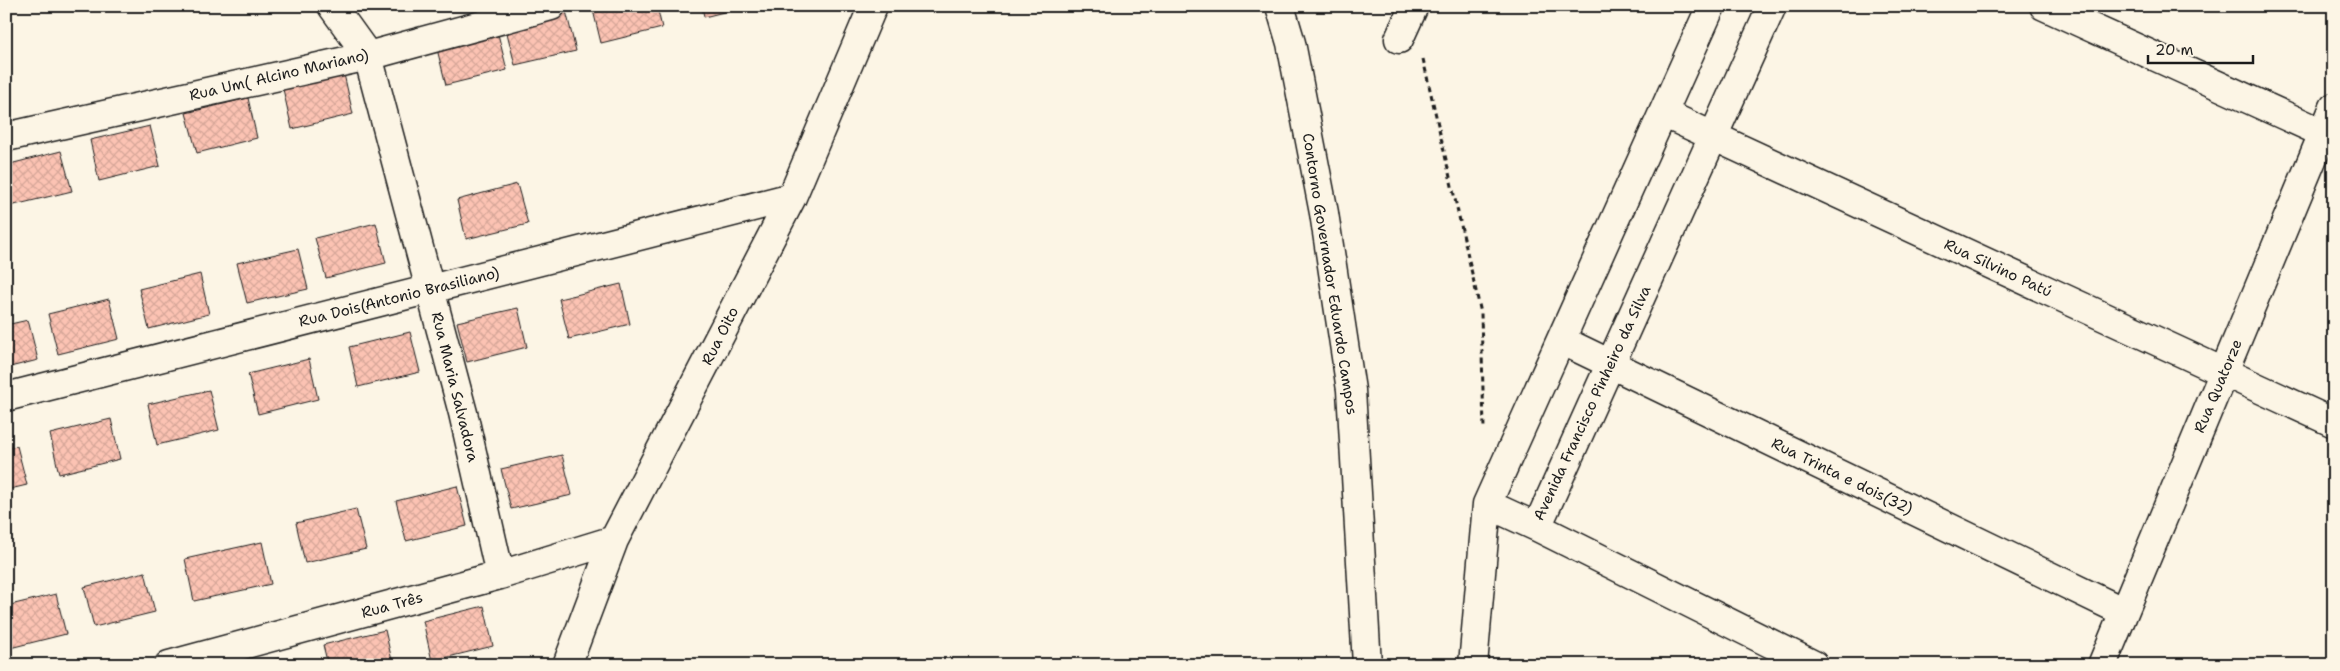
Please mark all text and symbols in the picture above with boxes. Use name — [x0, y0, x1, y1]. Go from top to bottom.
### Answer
scale bar — [2148, 32, 2252, 64]
text: 20 m — [2155, 40, 2194, 60]
street label: Rua Um( Alcino Mariano) — [187, 45, 371, 105]
street label: Contorno Governador Eduardo Campos — [1298, 132, 1362, 416]
street label: Rua Silvino Patú — [1941, 234, 2055, 302]
street label: Rua Dois(Antonio Brasiliano) — [297, 262, 501, 332]
street label: Avenida Francisco Pinheiro da Silva — [1529, 282, 1656, 524]
street label: Rua Oito — [697, 303, 743, 369]
street label: Rua Maria Salvadora — [427, 310, 483, 465]
street label: Rua Quatorze — [2189, 336, 2247, 436]
street label: Rua Trinta e dois(32) — [1768, 433, 1916, 519]
street label: Rua Três — [359, 587, 425, 623]

